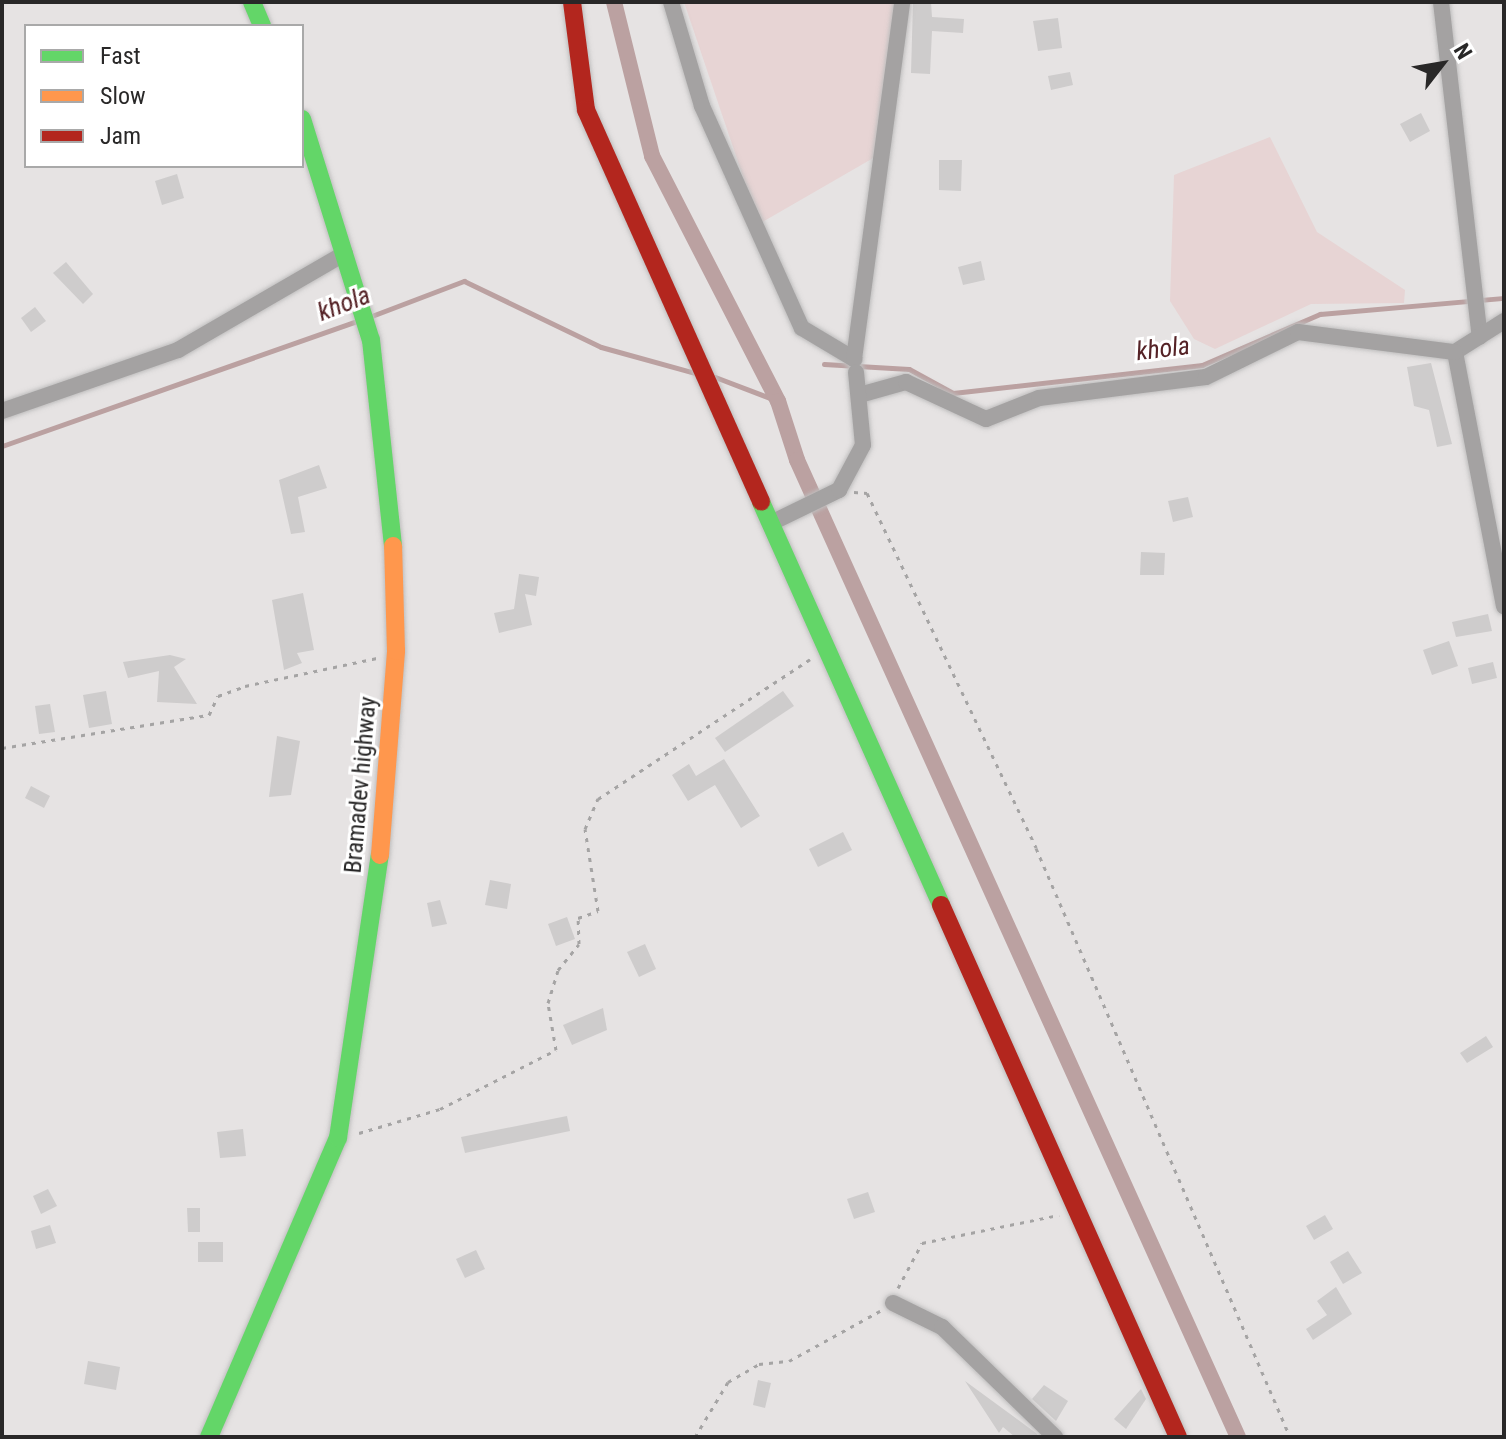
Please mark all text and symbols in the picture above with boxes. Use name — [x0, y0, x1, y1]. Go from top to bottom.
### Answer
legend — [24, 24, 304, 168]
north arrow — [1402, 24, 1482, 104]
text: N — [1449, 39, 1477, 64]
text: Fast — [100, 42, 141, 70]
text: Slow — [100, 82, 146, 110]
text: Jam — [100, 122, 141, 150]
water label: khola — [313, 280, 375, 328]
water label: khola — [1134, 330, 1192, 368]
street label: Bramadev highway — [339, 695, 383, 875]

